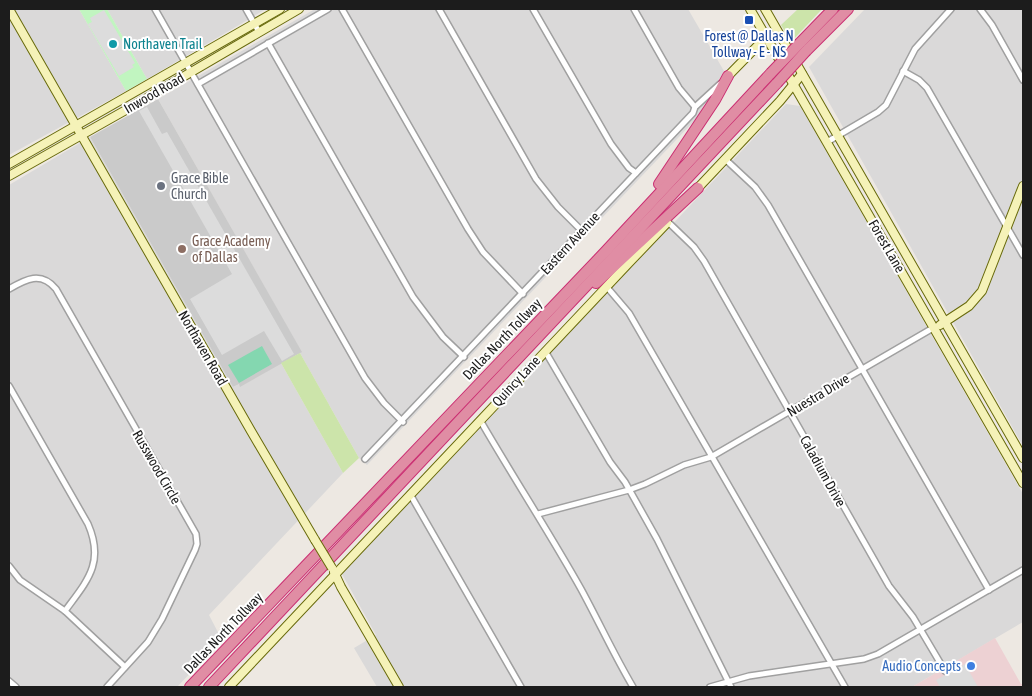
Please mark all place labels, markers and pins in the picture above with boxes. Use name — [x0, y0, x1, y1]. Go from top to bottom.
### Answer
marker: Forest @ Dallas N Tollway - E - NS — [743, 14, 755, 26]
place label: Forest @ Dallas N Tollway - E - NS — [704, 28, 794, 60]
place label: Northaven Trail — [123, 36, 203, 52]
marker: Northaven Trail — [107, 38, 119, 50]
place label: Grace Bible Church — [171, 170, 229, 202]
marker: Grace Bible Church — [155, 180, 167, 192]
place label: Grace Academy of Dallas — [192, 233, 271, 265]
marker: Grace Academy of Dallas — [176, 243, 188, 255]
place label: Audio Concepts — [882, 658, 961, 674]
marker: Audio Concepts — [965, 660, 977, 672]

